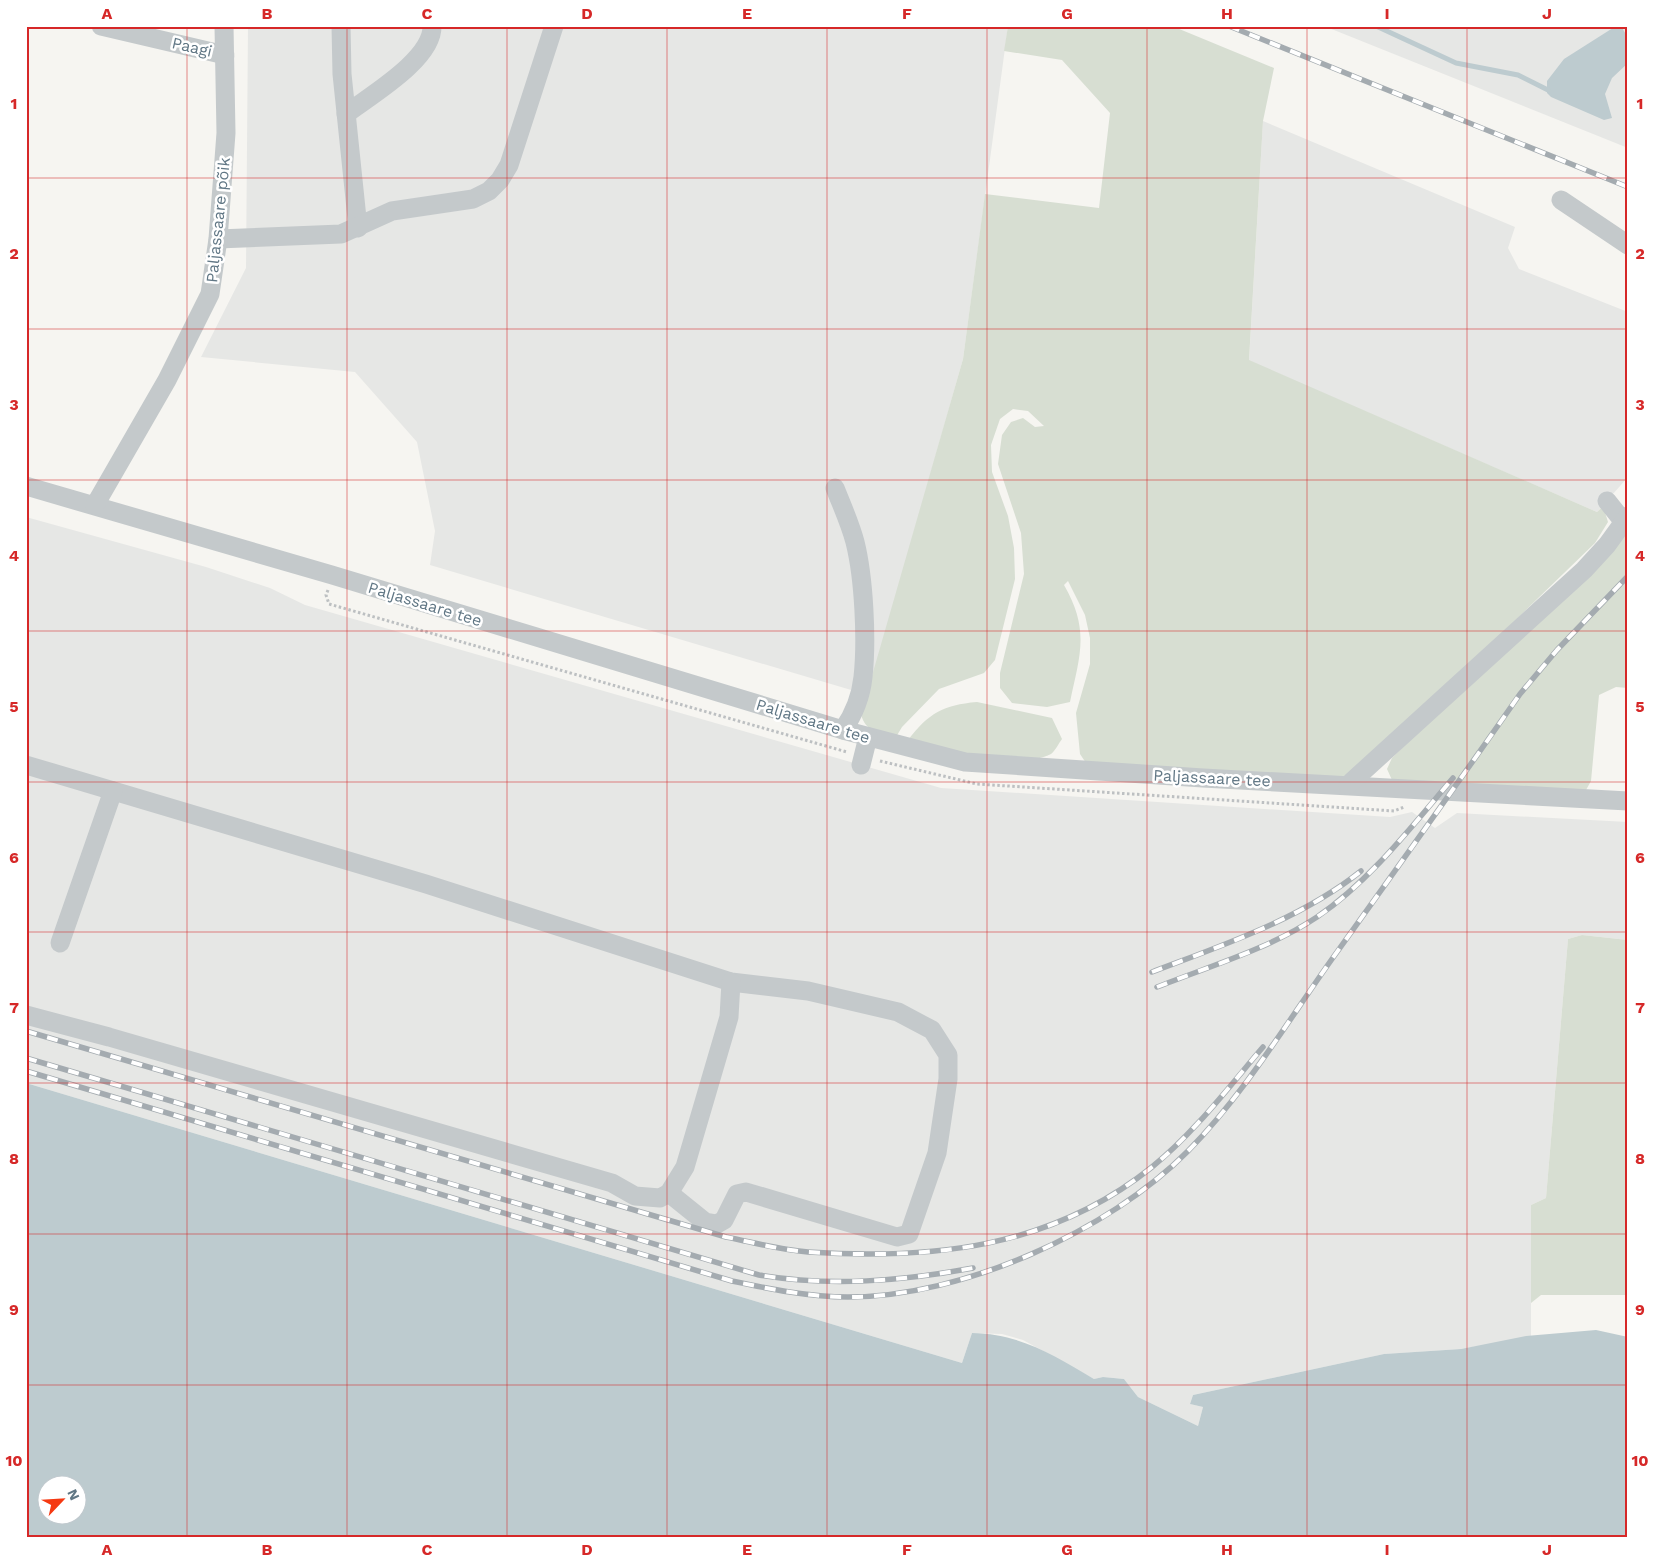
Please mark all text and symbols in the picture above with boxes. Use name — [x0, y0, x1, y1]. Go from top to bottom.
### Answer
text: A — [102, 4, 113, 23]
text: B — [262, 4, 273, 23]
text: C — [422, 4, 433, 23]
text: D — [581, 4, 593, 23]
text: E — [742, 4, 752, 23]
text: F — [902, 4, 912, 23]
text: G — [1061, 4, 1073, 23]
text: H — [1221, 4, 1233, 23]
text: I — [1384, 4, 1390, 23]
text: J — [1542, 4, 1552, 23]
street label: Paagi — [170, 33, 214, 61]
text: 1 — [11, 94, 17, 113]
text: 1 — [1637, 94, 1643, 113]
street label: Paljassaare põik — [202, 156, 234, 284]
text: 2 — [9, 244, 19, 263]
text: 2 — [1635, 244, 1645, 263]
text: 3 — [9, 395, 19, 414]
text: 3 — [1635, 395, 1645, 414]
text: 4 — [9, 546, 19, 565]
text: 4 — [1635, 546, 1645, 565]
street label: Paljassaare tee — [366, 578, 484, 630]
street label: Paljassaare tee — [754, 695, 872, 747]
text: 5 — [9, 697, 19, 716]
text: 5 — [1635, 697, 1645, 716]
street label: Paljassaare tee — [1153, 765, 1271, 791]
text: 6 — [9, 848, 19, 867]
text: 6 — [1635, 848, 1645, 867]
text: 7 — [9, 998, 19, 1017]
text: 7 — [1635, 998, 1645, 1017]
text: 8 — [9, 1149, 19, 1168]
text: 8 — [1635, 1149, 1645, 1168]
text: 9 — [9, 1300, 19, 1319]
text: 9 — [1635, 1300, 1645, 1319]
text: 10 — [5, 1451, 23, 1470]
text: 10 — [1631, 1451, 1649, 1470]
north arrow — [38, 1476, 88, 1526]
text: N — [64, 1486, 83, 1503]
text: A — [102, 1540, 113, 1559]
text: B — [262, 1540, 273, 1559]
text: C — [422, 1540, 433, 1559]
text: D — [581, 1540, 593, 1559]
text: E — [742, 1540, 752, 1559]
text: F — [902, 1540, 912, 1559]
text: G — [1061, 1540, 1073, 1559]
text: H — [1221, 1540, 1233, 1559]
text: I — [1384, 1540, 1390, 1559]
text: J — [1542, 1540, 1552, 1559]

